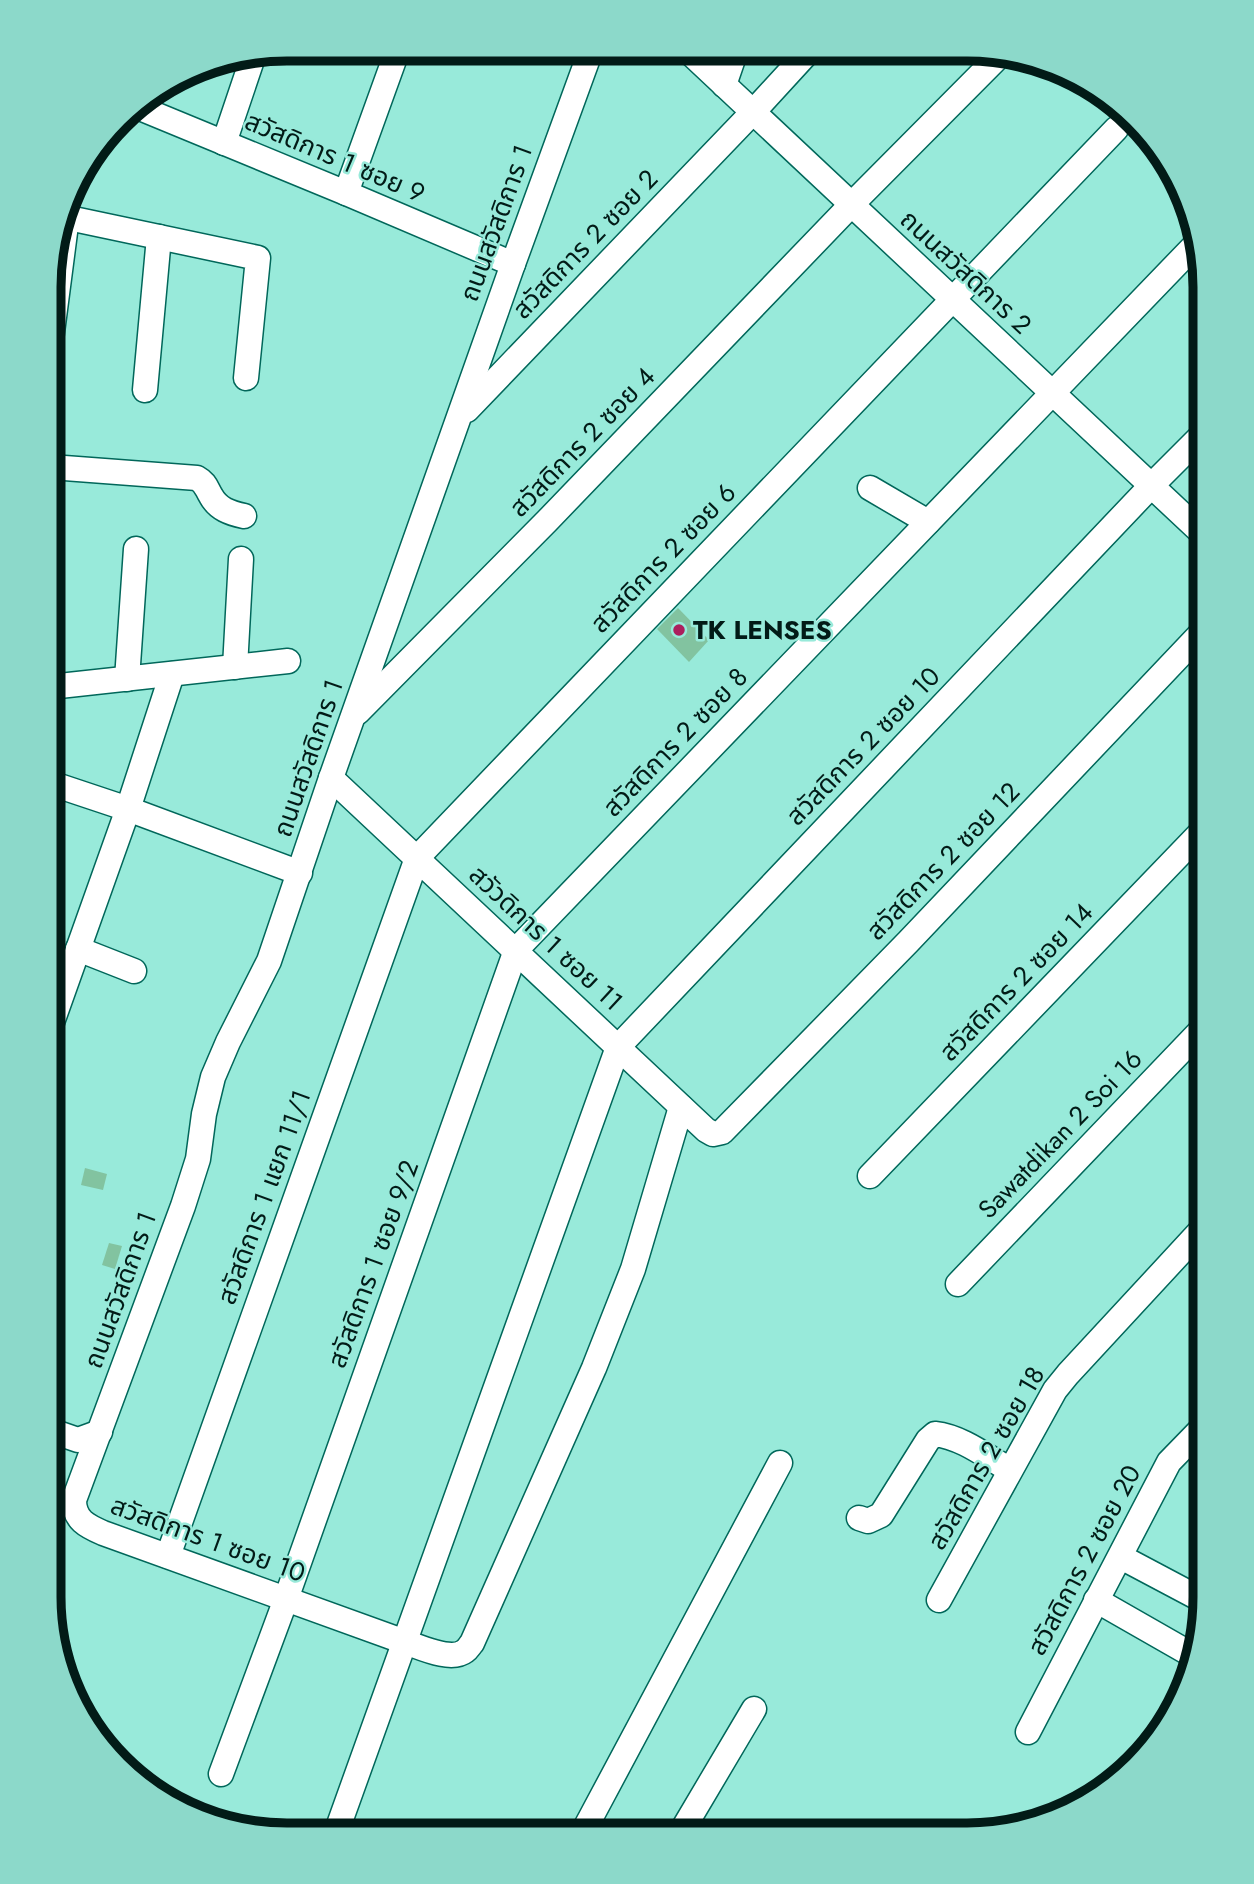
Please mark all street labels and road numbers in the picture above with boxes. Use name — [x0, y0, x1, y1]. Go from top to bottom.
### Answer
street label: สวัสดิการ 1 ซอย 9 — [239, 102, 431, 212]
street label: ถนนสวัสดิการ 1 — [450, 139, 542, 307]
street label: สวัสดิการ 2 ซอย 2 — [504, 161, 666, 327]
street label: ถนนสวัสดิการ 2 — [892, 201, 1040, 343]
street label: สวัสดิการ 2 ซอย 4 — [500, 358, 664, 526]
street label: สวัสดิการ 2 ซอย 6 — [581, 475, 745, 641]
street label: สวัสดิการ 2 ซอย 10 — [777, 658, 949, 834]
street label: สวัสดิการ 2 ซอย 8 — [594, 659, 756, 825]
street label: ถนนสวัสดิการ 1 — [263, 674, 353, 842]
street label: สวัสดิการ 2 ซอย 12 — [857, 773, 1029, 949]
street label: สวัวดิการ 1 ซอย 11 — [460, 856, 632, 1020]
street label: สวัสดิการ 2 ซอย 14 — [930, 894, 1102, 1070]
street label: Sawatdikan 2 Soi 16 — [969, 1041, 1151, 1227]
street label: สวัสดิการ 1 แยก 11/1 — [207, 1084, 321, 1310]
street label: สวัสดิการ 1 ซอย 9/2 — [318, 1155, 428, 1373]
street label: ถนนสวัสดิการ 1 — [74, 1206, 166, 1374]
street label: สวัสดิการ 2 ซอย 18 — [918, 1359, 1054, 1557]
street label: สวัสดิการ 2 ซอย 20 — [1018, 1458, 1150, 1662]
street label: สวัสดิการ 1 ซอย 10 — [105, 1486, 311, 1592]

